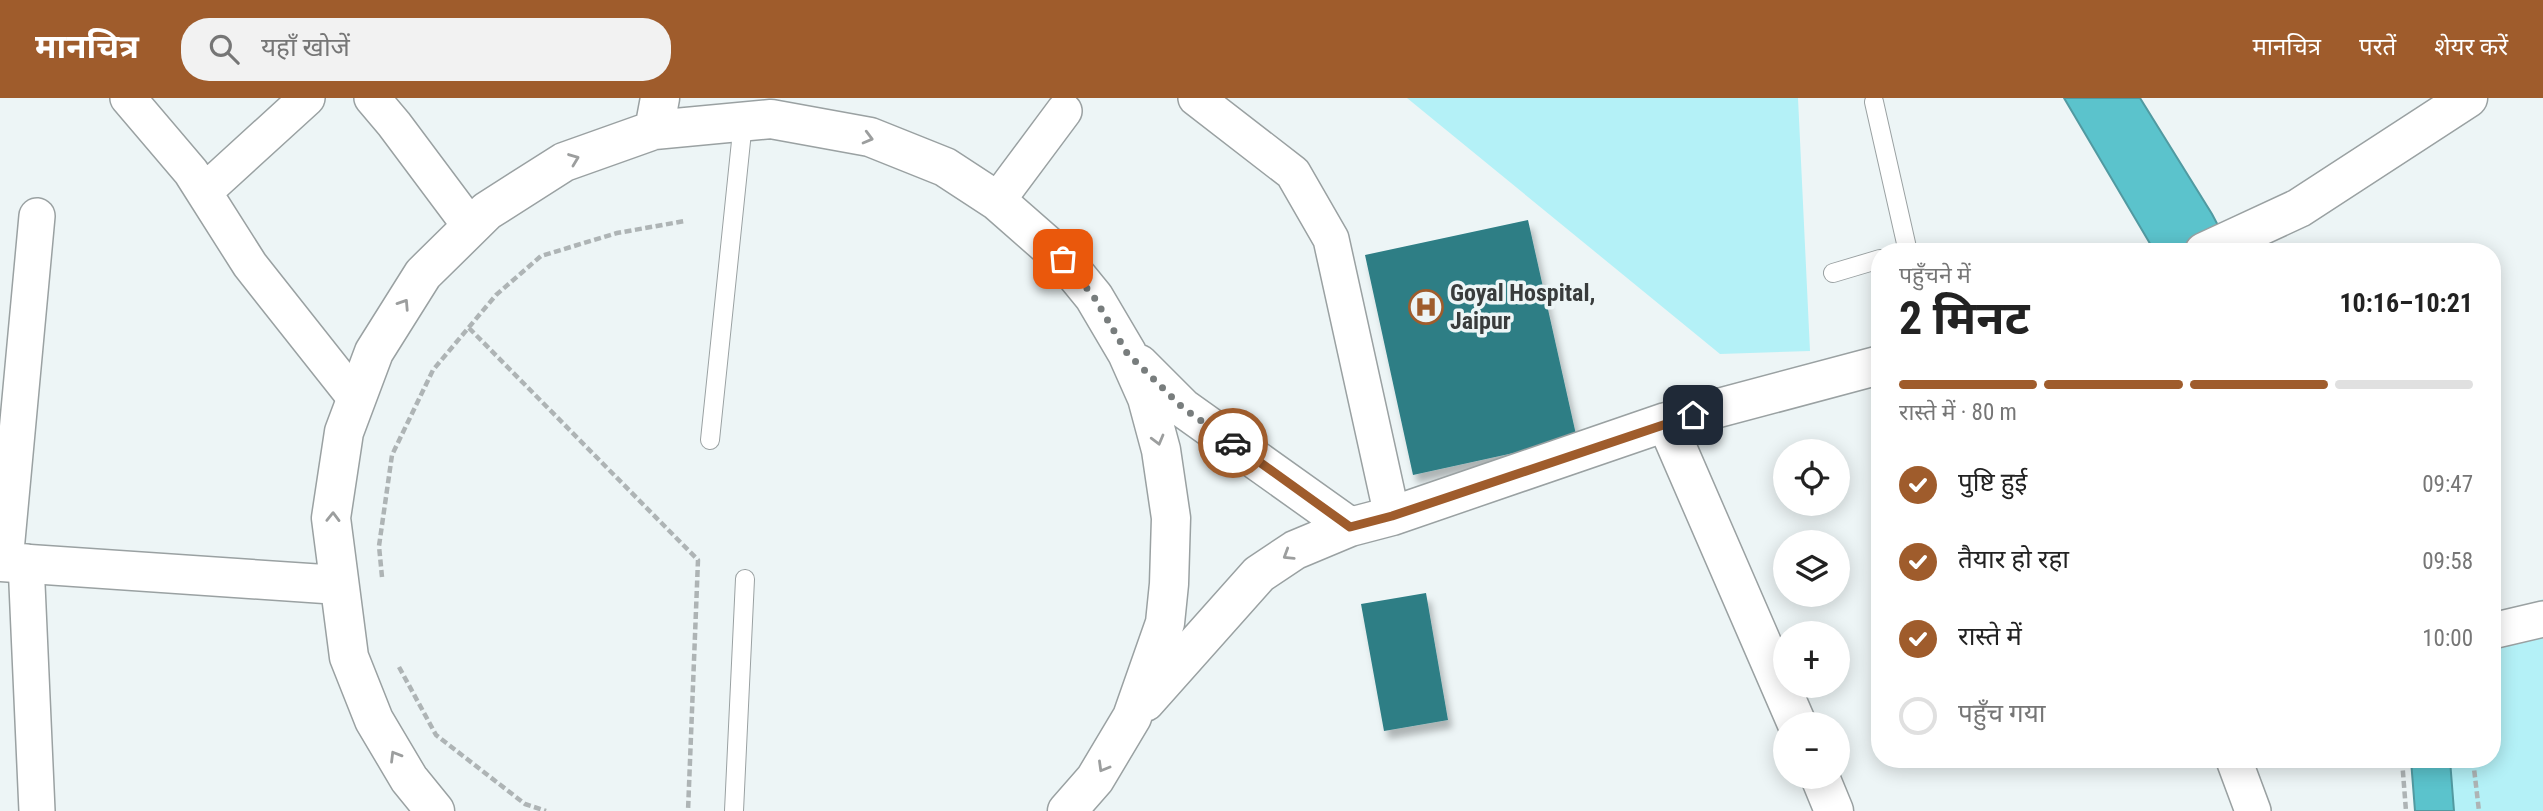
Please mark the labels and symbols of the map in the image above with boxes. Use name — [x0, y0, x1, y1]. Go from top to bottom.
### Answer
one-way arrow — [862, 129, 874, 144]
one-way arrow — [568, 153, 580, 167]
pin — [1033, 229, 1093, 289]
place label: Goyal Hospital, Jaipur — [1450, 279, 1595, 335]
hospital icon: Goyal Hospital, Jaipur — [1407, 288, 1445, 326]
one-way arrow — [396, 299, 409, 312]
pin — [1663, 385, 1723, 445]
courier — [1198, 408, 1268, 478]
one-way arrow — [1150, 434, 1165, 446]
one-way arrow — [325, 511, 341, 522]
one-way arrow — [1282, 546, 1295, 559]
one-way arrow — [390, 751, 403, 764]
one-way arrow — [1098, 759, 1111, 772]

